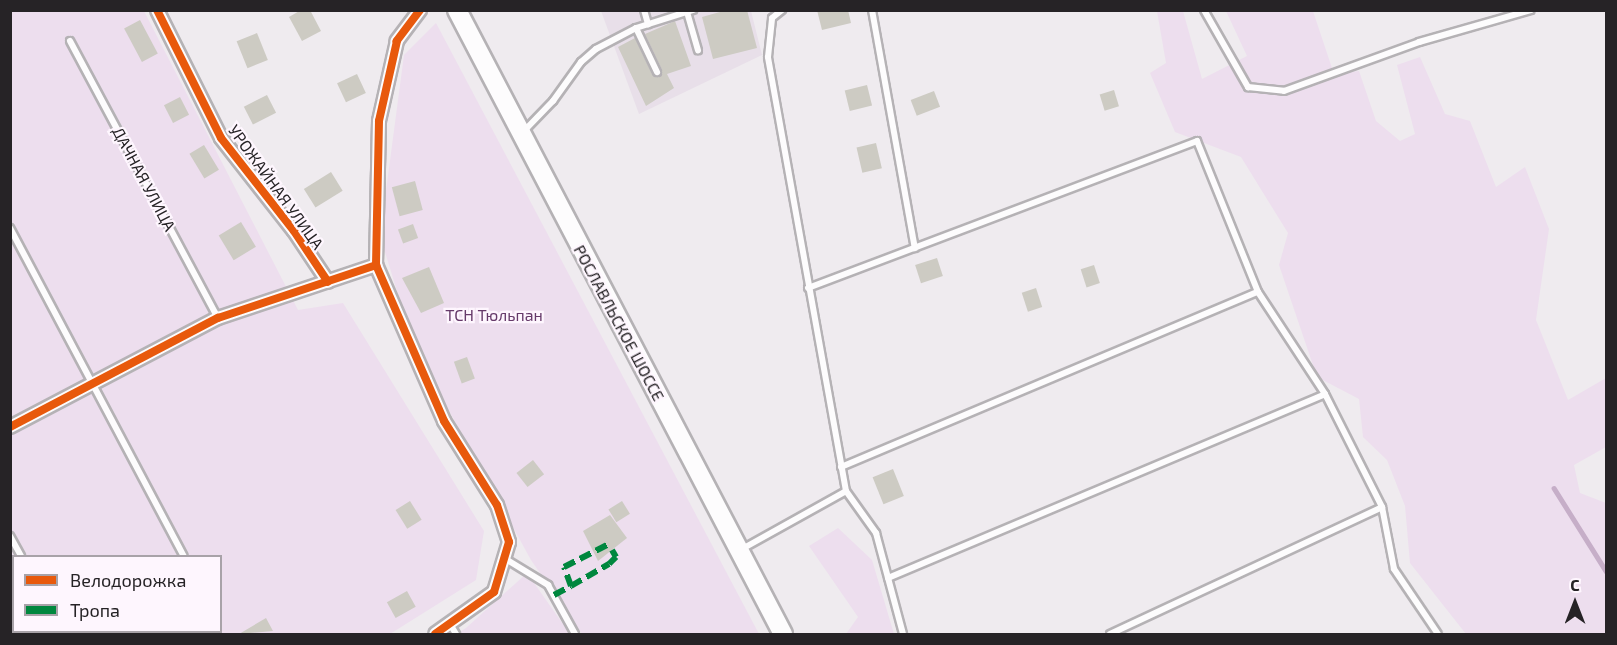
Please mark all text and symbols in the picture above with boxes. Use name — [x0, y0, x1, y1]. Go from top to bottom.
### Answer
street label: УРОЖАЙНАЯ УЛИЦА — [224, 121, 328, 253]
street label: ДАЧНАЯ УЛИЦА — [108, 124, 180, 234]
street label: РОСЛАВЛЬСКОЕ ШОССЕ — [570, 242, 668, 404]
park label: ТСН Тюльпан — [445, 305, 543, 325]
legend — [12, 555, 222, 633]
text: Велодорожка — [70, 569, 186, 591]
north arrow — [1545, 573, 1605, 633]
text: С — [1570, 575, 1580, 594]
text: Тропа — [70, 599, 120, 621]

